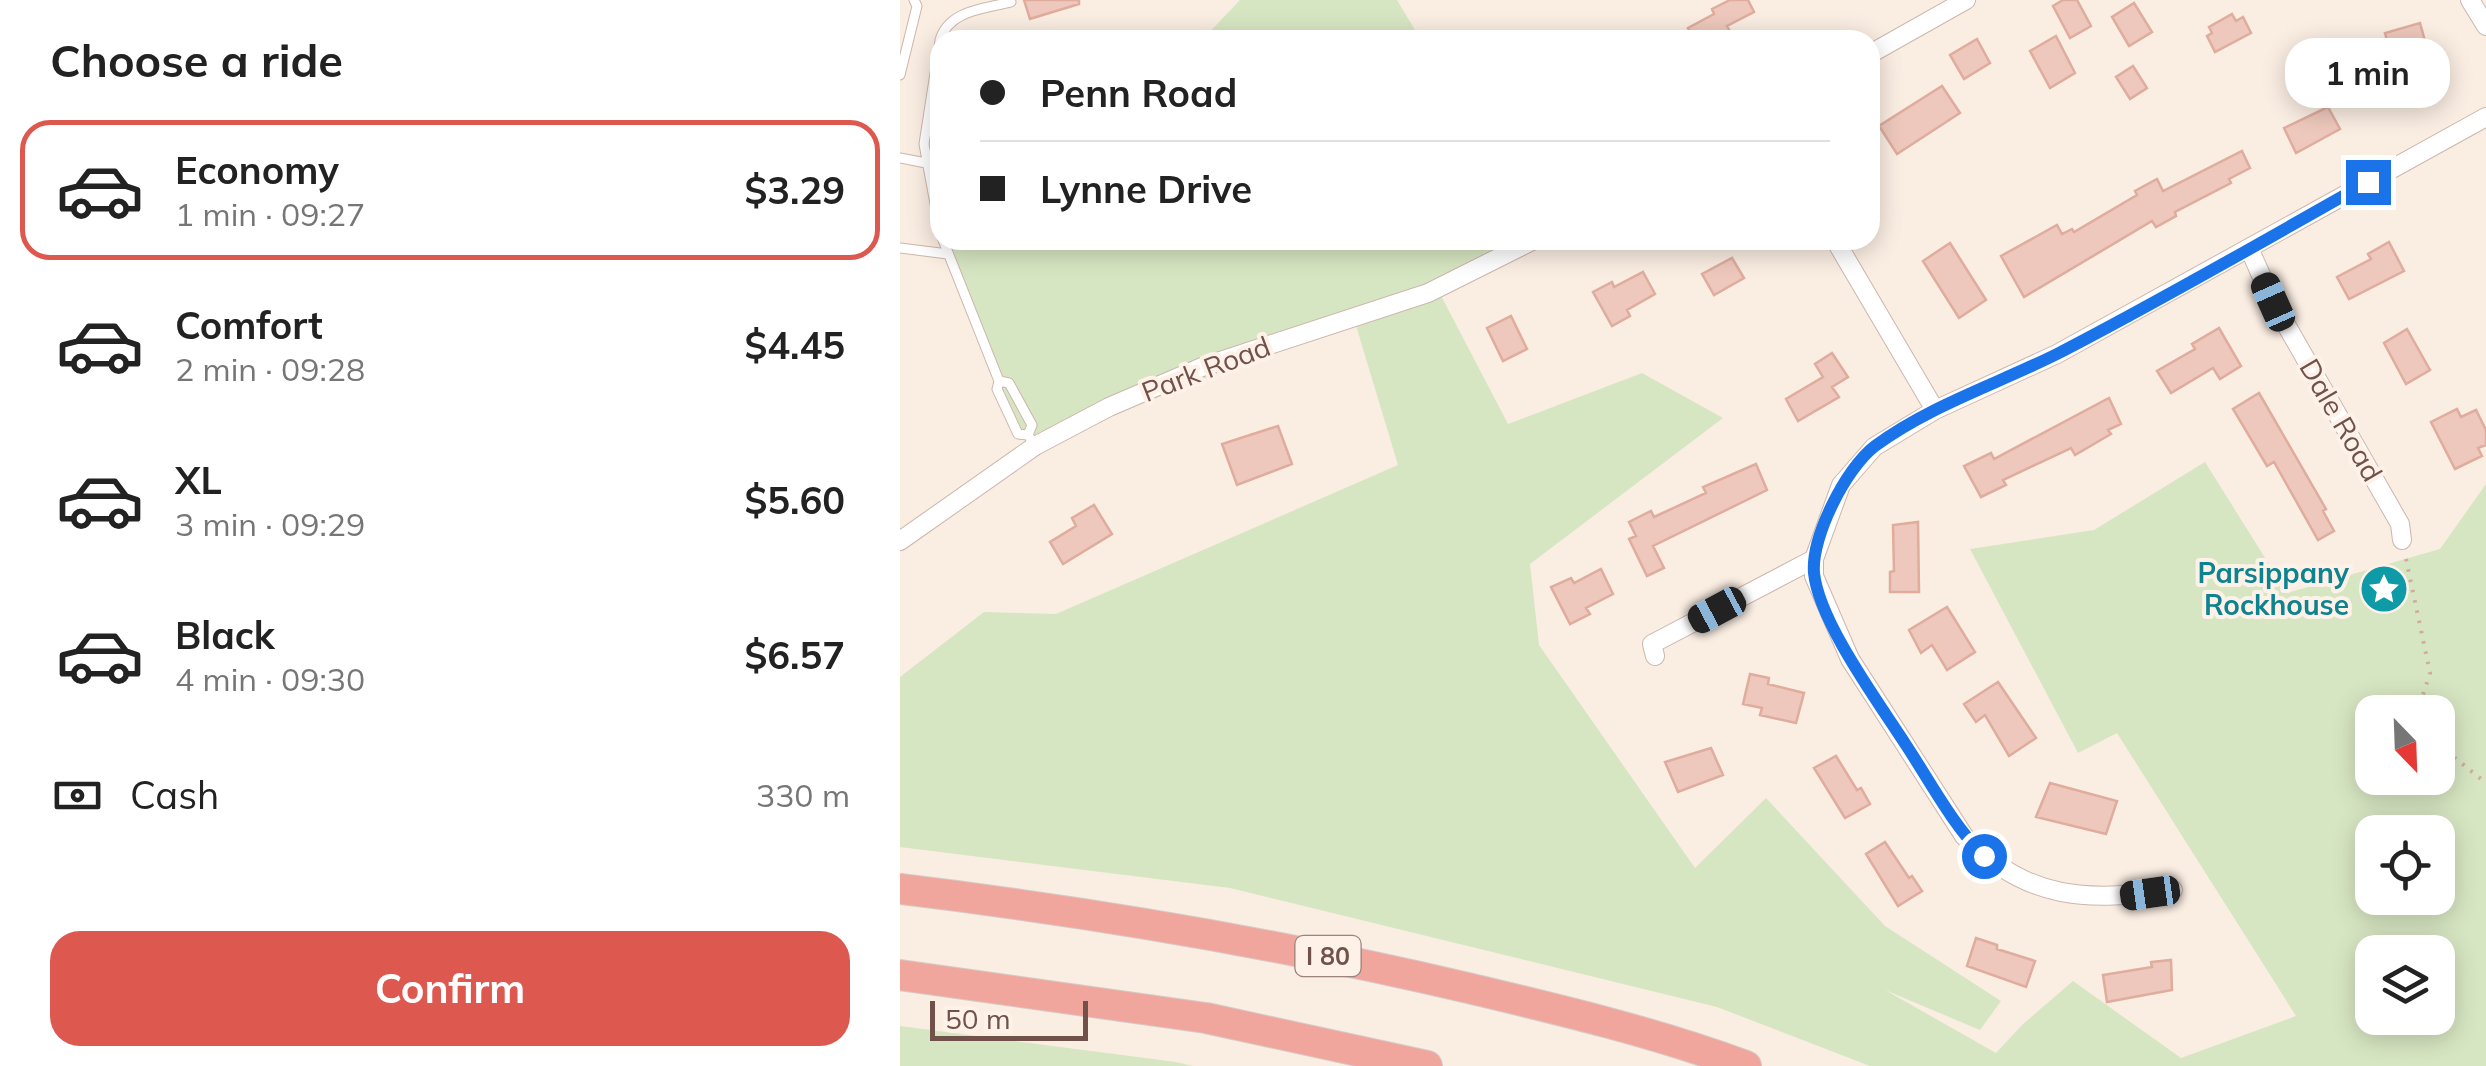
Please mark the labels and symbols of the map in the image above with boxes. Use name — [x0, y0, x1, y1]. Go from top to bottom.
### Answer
callout: 1 min — [2286, 37, 2450, 107]
route end — [2346, 160, 2391, 205]
car — [2247, 268, 2299, 336]
street label: Park Road — [1137, 328, 1275, 409]
street label: Dale Road — [2292, 352, 2390, 487]
place label: Parsippany Rockhouse — [2197, 555, 2350, 622]
place icon: Parsippany Rockhouse — [2358, 563, 2410, 615]
car — [1683, 583, 1751, 637]
north arrow — [2355, 695, 2455, 795]
route start — [1962, 834, 2007, 879]
car — [2118, 874, 2182, 912]
road number: I 80 — [1296, 936, 1360, 976]
scale bar — [930, 996, 1088, 1040]

